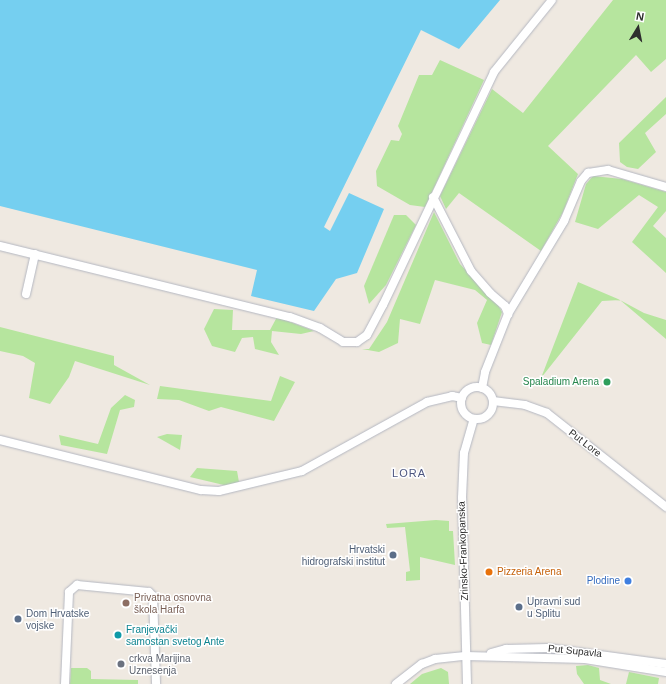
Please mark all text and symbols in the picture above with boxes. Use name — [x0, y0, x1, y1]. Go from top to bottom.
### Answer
north arrow — [618, 8, 658, 48]
text: N — [635, 10, 645, 23]
place label: Spaladium Arena — [522, 376, 599, 388]
marker: Spaladium Arena — [602, 377, 612, 387]
street label: Put Lore — [566, 427, 604, 459]
district label: LORA — [392, 466, 426, 480]
street label: Zrinsko-Frankopanska — [455, 501, 471, 601]
place label: Hrvatski hidrografski institut — [302, 543, 385, 566]
marker: Hrvatski hidrografski institut — [388, 550, 398, 560]
place label: Pizzeria Arena — [497, 566, 562, 578]
marker: Pizzeria Arena — [484, 567, 494, 577]
place label: Plodine — [587, 575, 620, 587]
marker: Plodine — [623, 576, 633, 586]
place label: Privatna osnovna škola Harfa — [134, 591, 211, 614]
place label: Upravni sud u Splitu — [527, 595, 580, 618]
marker: Privatna osnovna škola Harfa — [121, 598, 131, 608]
marker: Upravni sud u Splitu — [514, 602, 524, 612]
place label: Dom Hrvatske vojske — [26, 607, 89, 630]
marker: Dom Hrvatske vojske — [13, 614, 23, 624]
place label: Franjevački samostan svetog Ante — [126, 623, 225, 646]
marker: Franjevački samostan svetog Ante — [113, 630, 123, 640]
street label: Put Supavla — [548, 642, 602, 660]
place label: crkva Marijina Uznesenja — [129, 652, 191, 676]
marker: crkva Marijina Uznesenja — [116, 659, 126, 669]

